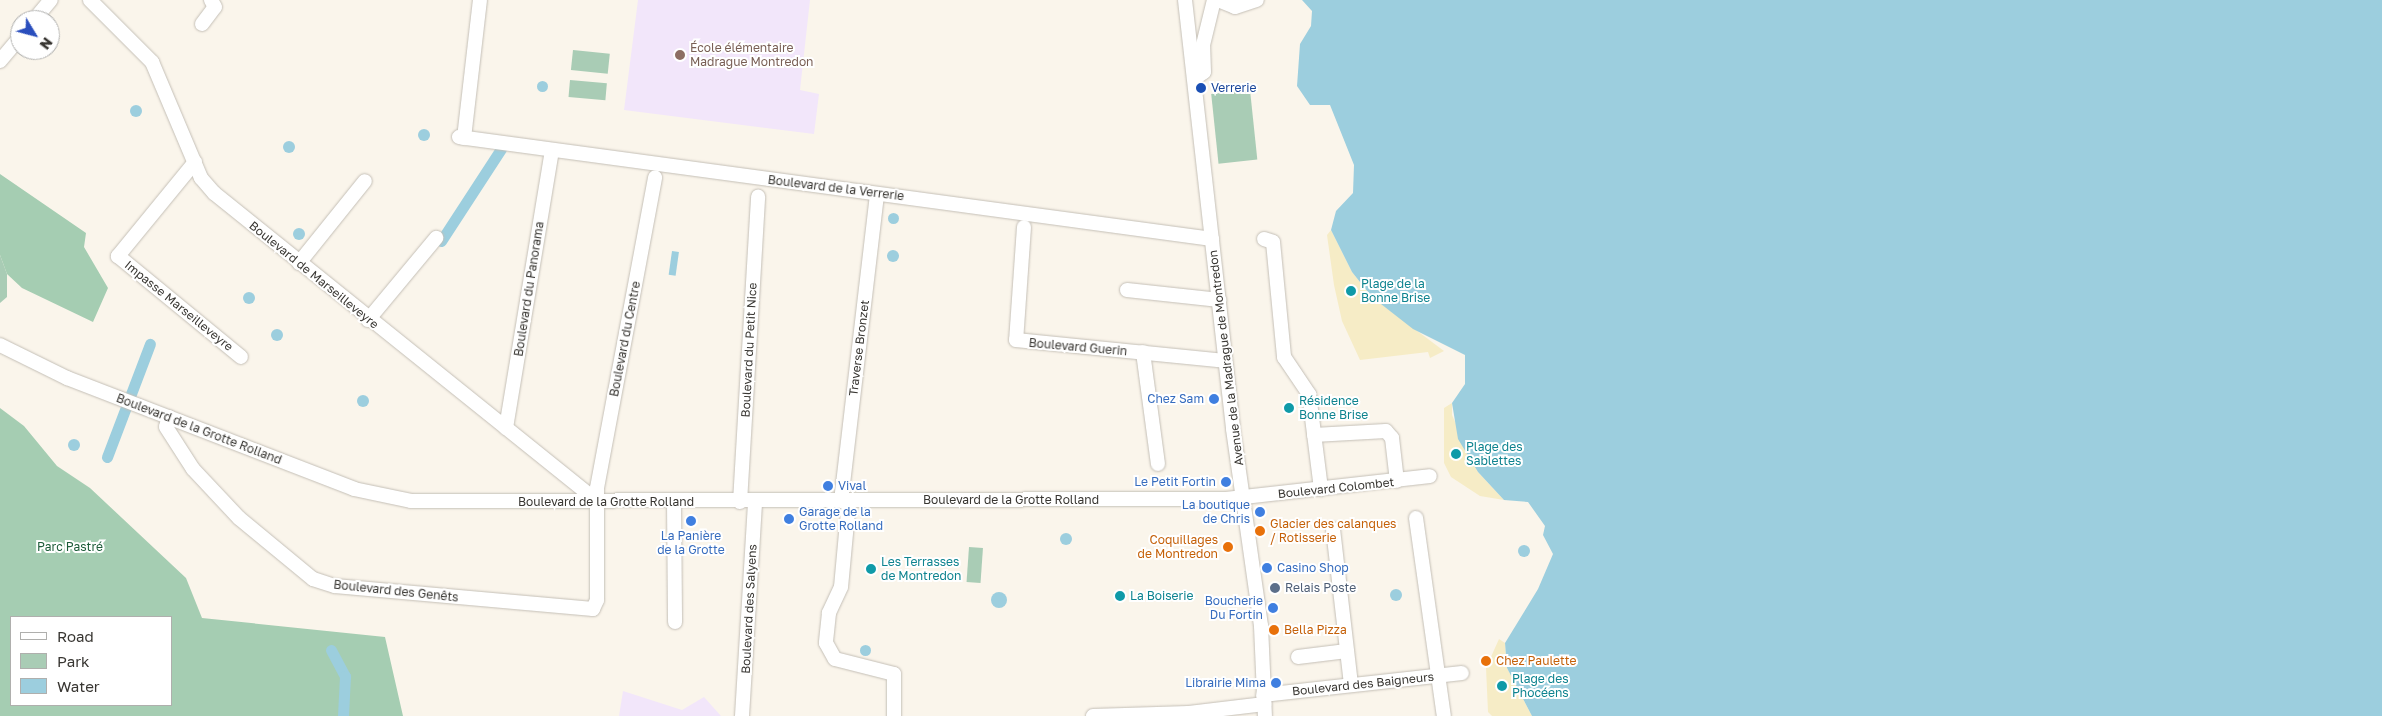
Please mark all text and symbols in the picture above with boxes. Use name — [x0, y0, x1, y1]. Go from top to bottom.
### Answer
north arrow — [10, 10, 60, 60]
text: N — [37, 34, 57, 53]
place label: École élémentaire Madrague Montredon — [690, 41, 813, 69]
marker: École élémentaire Madrague Montredon — [674, 49, 686, 61]
place label: Verrerie — [1211, 81, 1256, 95]
marker: Verrerie — [1195, 82, 1207, 94]
street label: Boulevard de la Verrerie — [767, 172, 905, 204]
street label: Boulevard de Marseilleveyre — [246, 218, 382, 332]
street label: Boulevard du Panorama — [511, 220, 547, 358]
street label: Avenue de la Madrague de Montredon — [1206, 249, 1246, 467]
street label: Impasse Marseilleveyre — [122, 258, 236, 354]
place label: Plage de la Bonne Brise — [1361, 277, 1430, 305]
street label: Boulevard du Centre — [607, 280, 643, 398]
street label: Boulevard du Petit Nice — [738, 282, 760, 418]
marker: Plage de la Bonne Brise — [1345, 285, 1357, 297]
street label: Traverse Bronzet — [846, 299, 872, 397]
street label: Boulevard Guerin — [1028, 336, 1128, 358]
street label: Boulevard de la Grotte Rolland — [114, 391, 284, 467]
place label: Chez Sam — [1147, 392, 1204, 406]
marker: Chez Sam — [1208, 393, 1220, 405]
place label: Résidence Bonne Brise — [1299, 394, 1368, 422]
marker: Résidence Bonne Brise — [1283, 402, 1295, 414]
place label: Plage des Sablettes — [1466, 440, 1523, 468]
marker: Plage des Sablettes — [1450, 448, 1462, 460]
place label: Le Petit Fortin — [1134, 475, 1216, 489]
street label: Boulevard Colombet — [1277, 475, 1395, 501]
marker: Le Petit Fortin — [1220, 476, 1232, 488]
place label: Vival — [838, 479, 866, 493]
marker: Vival — [822, 480, 834, 492]
street label: Boulevard de la Grotte Rolland — [923, 493, 1099, 507]
street label: Boulevard de la Grotte Rolland — [518, 495, 694, 509]
place label: La boutique de Chris — [1182, 498, 1250, 526]
place label: Garage de la Grotte Rolland — [799, 505, 883, 533]
marker: La boutique de Chris — [1254, 506, 1266, 518]
marker: Garage de la Grotte Rolland — [783, 513, 795, 525]
marker: La Panière de la Grotte — [685, 515, 697, 527]
place label: Glacier des calanques / Rotisserie — [1270, 517, 1396, 545]
marker: Glacier des calanques / Rotisserie — [1254, 525, 1266, 537]
place label: La Panière de la Grotte — [657, 529, 725, 557]
place label: Coquillages de Montredon — [1138, 533, 1218, 561]
park label: Parc Pastré — [37, 540, 103, 554]
marker: Coquillages de Montredon — [1222, 541, 1234, 553]
street label: Boulevard des Salyens — [738, 544, 760, 674]
place label: Les Terrasses de Montredon — [881, 555, 961, 583]
place label: Casino Shop — [1277, 561, 1349, 575]
marker: Casino Shop — [1261, 562, 1273, 574]
marker: Les Terrasses de Montredon — [865, 563, 877, 575]
street label: Boulevard des Genêts — [333, 577, 459, 605]
place label: Relais Poste — [1285, 581, 1356, 595]
marker: Relais Poste — [1269, 582, 1281, 594]
place label: La Boiserie — [1130, 589, 1193, 603]
marker: La Boiserie — [1114, 590, 1126, 602]
place label: Boucherie Du Fortin — [1205, 594, 1263, 622]
marker: Boucherie Du Fortin — [1267, 602, 1279, 614]
legend — [10, 616, 172, 706]
place label: Bella Pizza — [1284, 623, 1347, 637]
marker: Bella Pizza — [1268, 624, 1280, 636]
text: Road — [57, 627, 94, 645]
text: Park — [57, 652, 89, 670]
place label: Chez Paulette — [1496, 654, 1577, 668]
marker: Chez Paulette — [1480, 655, 1492, 667]
street label: Boulevard des Baigneurs — [1291, 669, 1435, 699]
place label: Plage des Phocéens — [1512, 672, 1569, 700]
place label: Librairie Mima — [1185, 676, 1266, 690]
text: Water — [57, 677, 100, 695]
marker: Librairie Mima — [1270, 677, 1282, 689]
marker: Plage des Phocéens — [1496, 680, 1508, 692]

